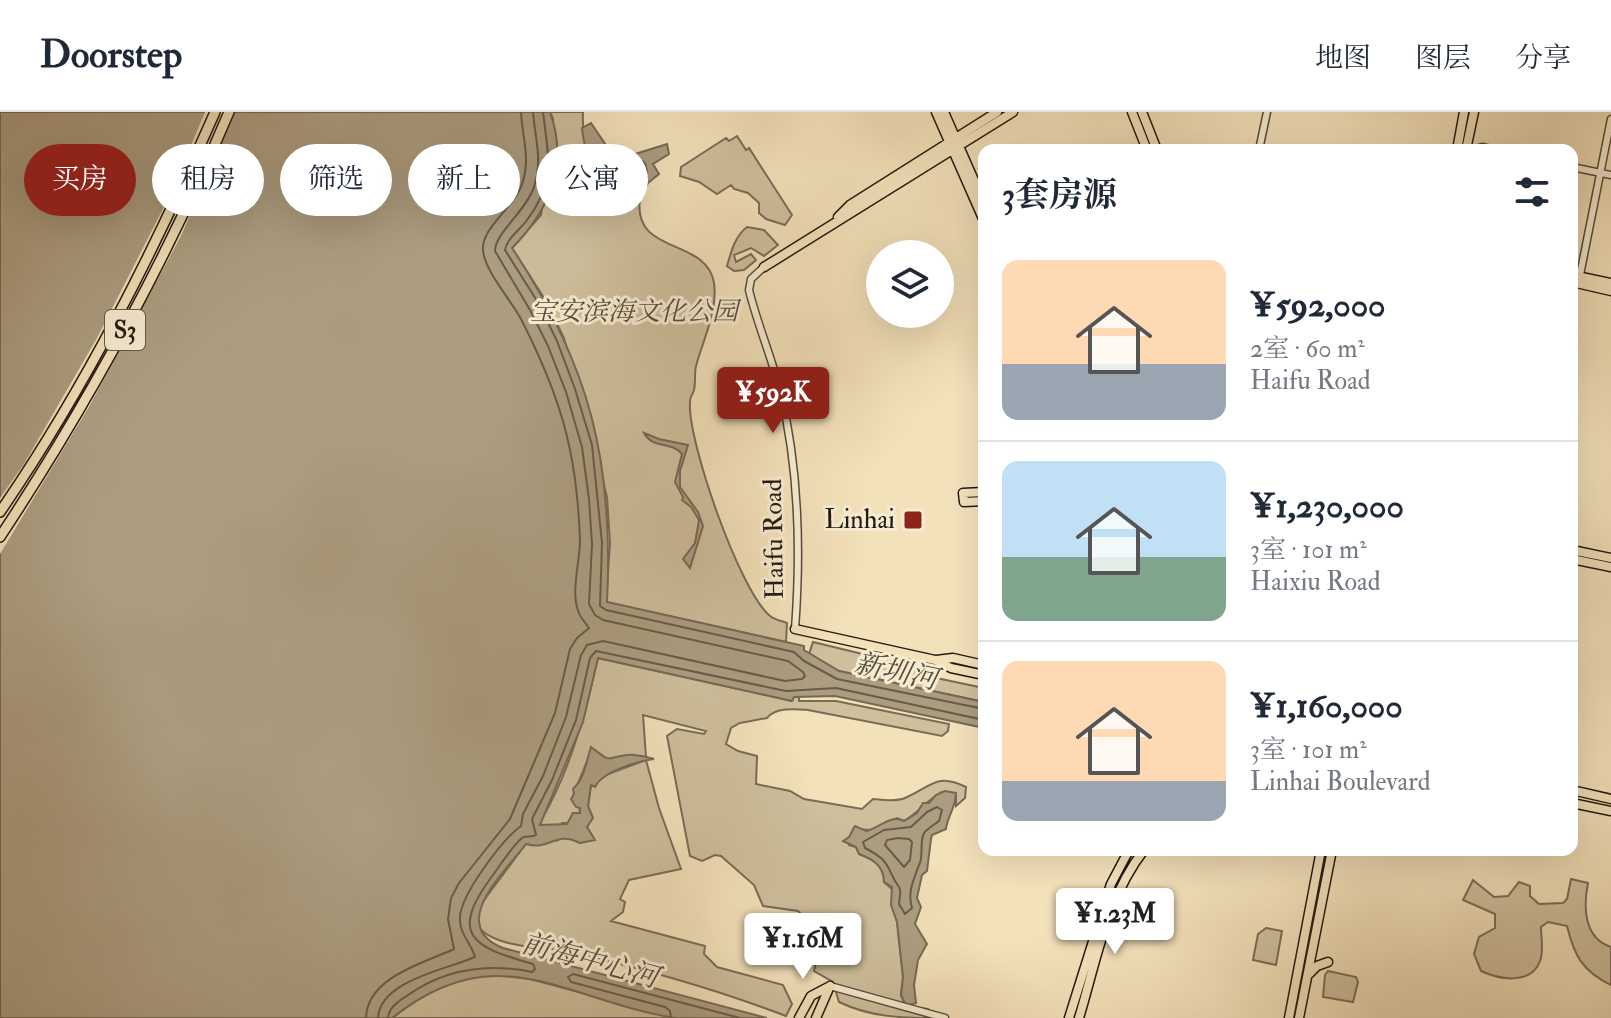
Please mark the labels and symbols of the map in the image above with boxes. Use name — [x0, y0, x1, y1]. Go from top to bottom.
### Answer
park label: 宝安滨海文化公园 — [530, 296, 742, 328]
road number: S3 — [105, 310, 145, 350]
pin: ¥592K — [717, 367, 829, 435]
street label: Haifu Road — [757, 478, 791, 600]
place label: Linhai — [825, 504, 895, 536]
marker: Linhai — [902, 509, 924, 531]
water label: 新圳河 — [851, 646, 946, 699]
pin: ¥1.23M — [1050, 888, 1180, 956]
pin: ¥1.16M — [738, 913, 868, 981]
water label: 前海中心河 — [518, 926, 667, 997]

